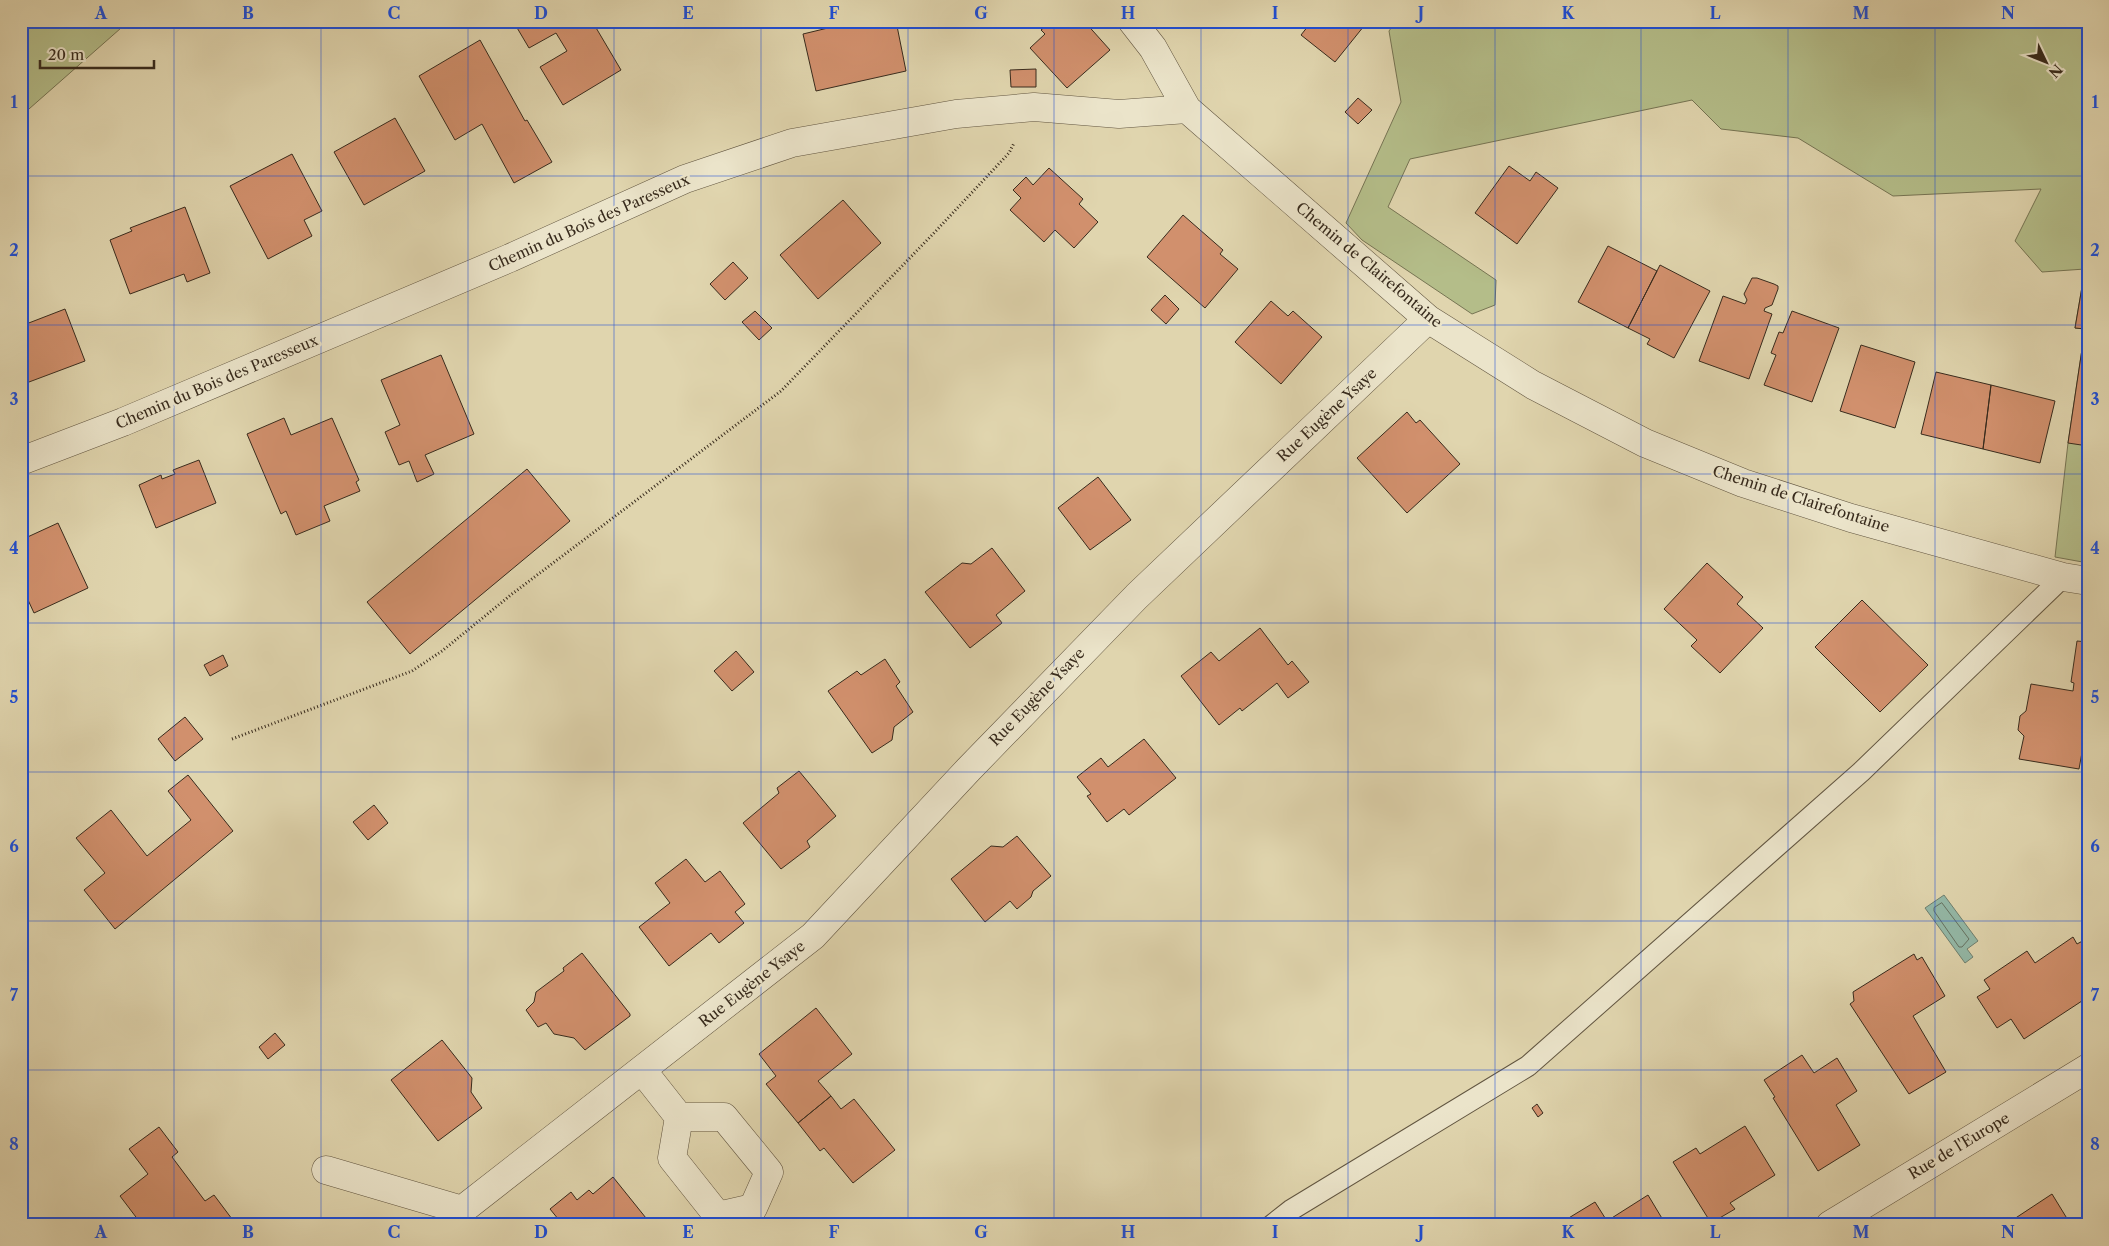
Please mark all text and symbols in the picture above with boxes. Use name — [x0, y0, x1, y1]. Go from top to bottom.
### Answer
text: A — [94, 3, 108, 23]
text: B — [242, 3, 254, 23]
text: C — [388, 3, 400, 23]
text: D — [534, 3, 548, 23]
text: E — [682, 3, 694, 23]
text: F — [829, 3, 840, 23]
text: G — [974, 3, 988, 23]
text: H — [1121, 3, 1135, 23]
text: I — [1272, 3, 1279, 23]
text: J — [1415, 3, 1424, 23]
text: K — [1562, 3, 1576, 23]
text: L — [1709, 3, 1721, 23]
text: M — [1853, 3, 1870, 23]
text: N — [2001, 3, 2015, 23]
scale bar — [40, 38, 154, 70]
north arrow — [2022, 38, 2072, 88]
text: 20 m — [48, 45, 84, 64]
text: N — [2045, 60, 2066, 81]
text: 1 — [10, 92, 18, 112]
text: 1 — [2091, 92, 2099, 112]
street label: Chemin du Bois des Paresseux — [485, 169, 692, 276]
street label: Chemin de Clairefontaine — [1292, 198, 1446, 331]
text: 2 — [9, 240, 19, 260]
text: 2 — [2090, 240, 2100, 260]
street label: Chemin du Bois des Paresseux — [113, 330, 321, 433]
street label: Rue Eugène Ysaye — [1273, 364, 1380, 466]
text: 3 — [9, 389, 19, 409]
text: 3 — [2090, 389, 2100, 409]
street label: Chemin de Clairefontaine — [1710, 461, 1892, 536]
text: 4 — [9, 538, 19, 558]
text: 4 — [2090, 538, 2100, 558]
street label: Rue Eugène Ysaye — [985, 644, 1088, 750]
text: 5 — [10, 687, 19, 707]
text: 5 — [2091, 687, 2100, 707]
text: 6 — [9, 836, 19, 856]
text: 6 — [2090, 836, 2100, 856]
street label: Rue Eugène Ysaye — [695, 936, 809, 1031]
text: 7 — [10, 985, 19, 1005]
text: 7 — [2091, 985, 2100, 1005]
street label: Rue de l'Europe — [1905, 1108, 2013, 1183]
text: 8 — [9, 1134, 19, 1154]
text: 8 — [2090, 1134, 2100, 1154]
text: A — [94, 1222, 108, 1242]
text: B — [242, 1222, 254, 1242]
text: C — [388, 1222, 400, 1242]
text: D — [534, 1222, 548, 1242]
text: E — [682, 1222, 694, 1242]
text: F — [829, 1222, 840, 1242]
text: G — [974, 1222, 988, 1242]
text: H — [1121, 1222, 1135, 1242]
text: I — [1272, 1222, 1279, 1242]
text: J — [1415, 1222, 1424, 1242]
text: K — [1562, 1222, 1576, 1242]
text: L — [1709, 1222, 1721, 1242]
text: M — [1853, 1222, 1870, 1242]
text: N — [2001, 1222, 2015, 1242]

